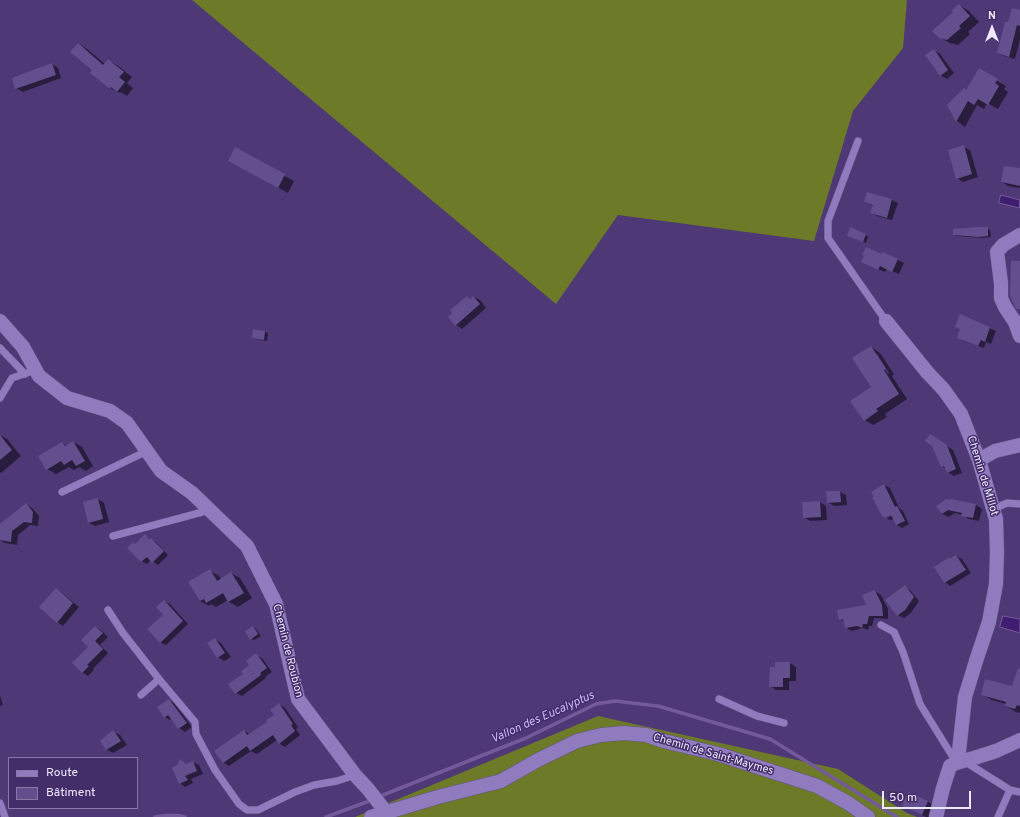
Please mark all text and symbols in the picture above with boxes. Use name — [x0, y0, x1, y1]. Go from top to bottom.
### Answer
north arrow — [972, 8, 1012, 48]
text: N — [988, 9, 996, 23]
street label: Chemin de Millot — [964, 435, 1000, 517]
street label: Chemin de Roubion — [269, 603, 305, 699]
water label: Vallon des Eucalyptus — [489, 689, 597, 747]
street label: Chemin de Saint-Maymes — [651, 731, 775, 779]
legend — [8, 757, 138, 809]
text: Route — [46, 765, 78, 781]
scale bar — [884, 783, 973, 809]
text: Bâtiment — [46, 785, 96, 801]
text: 50 m — [889, 790, 917, 806]

